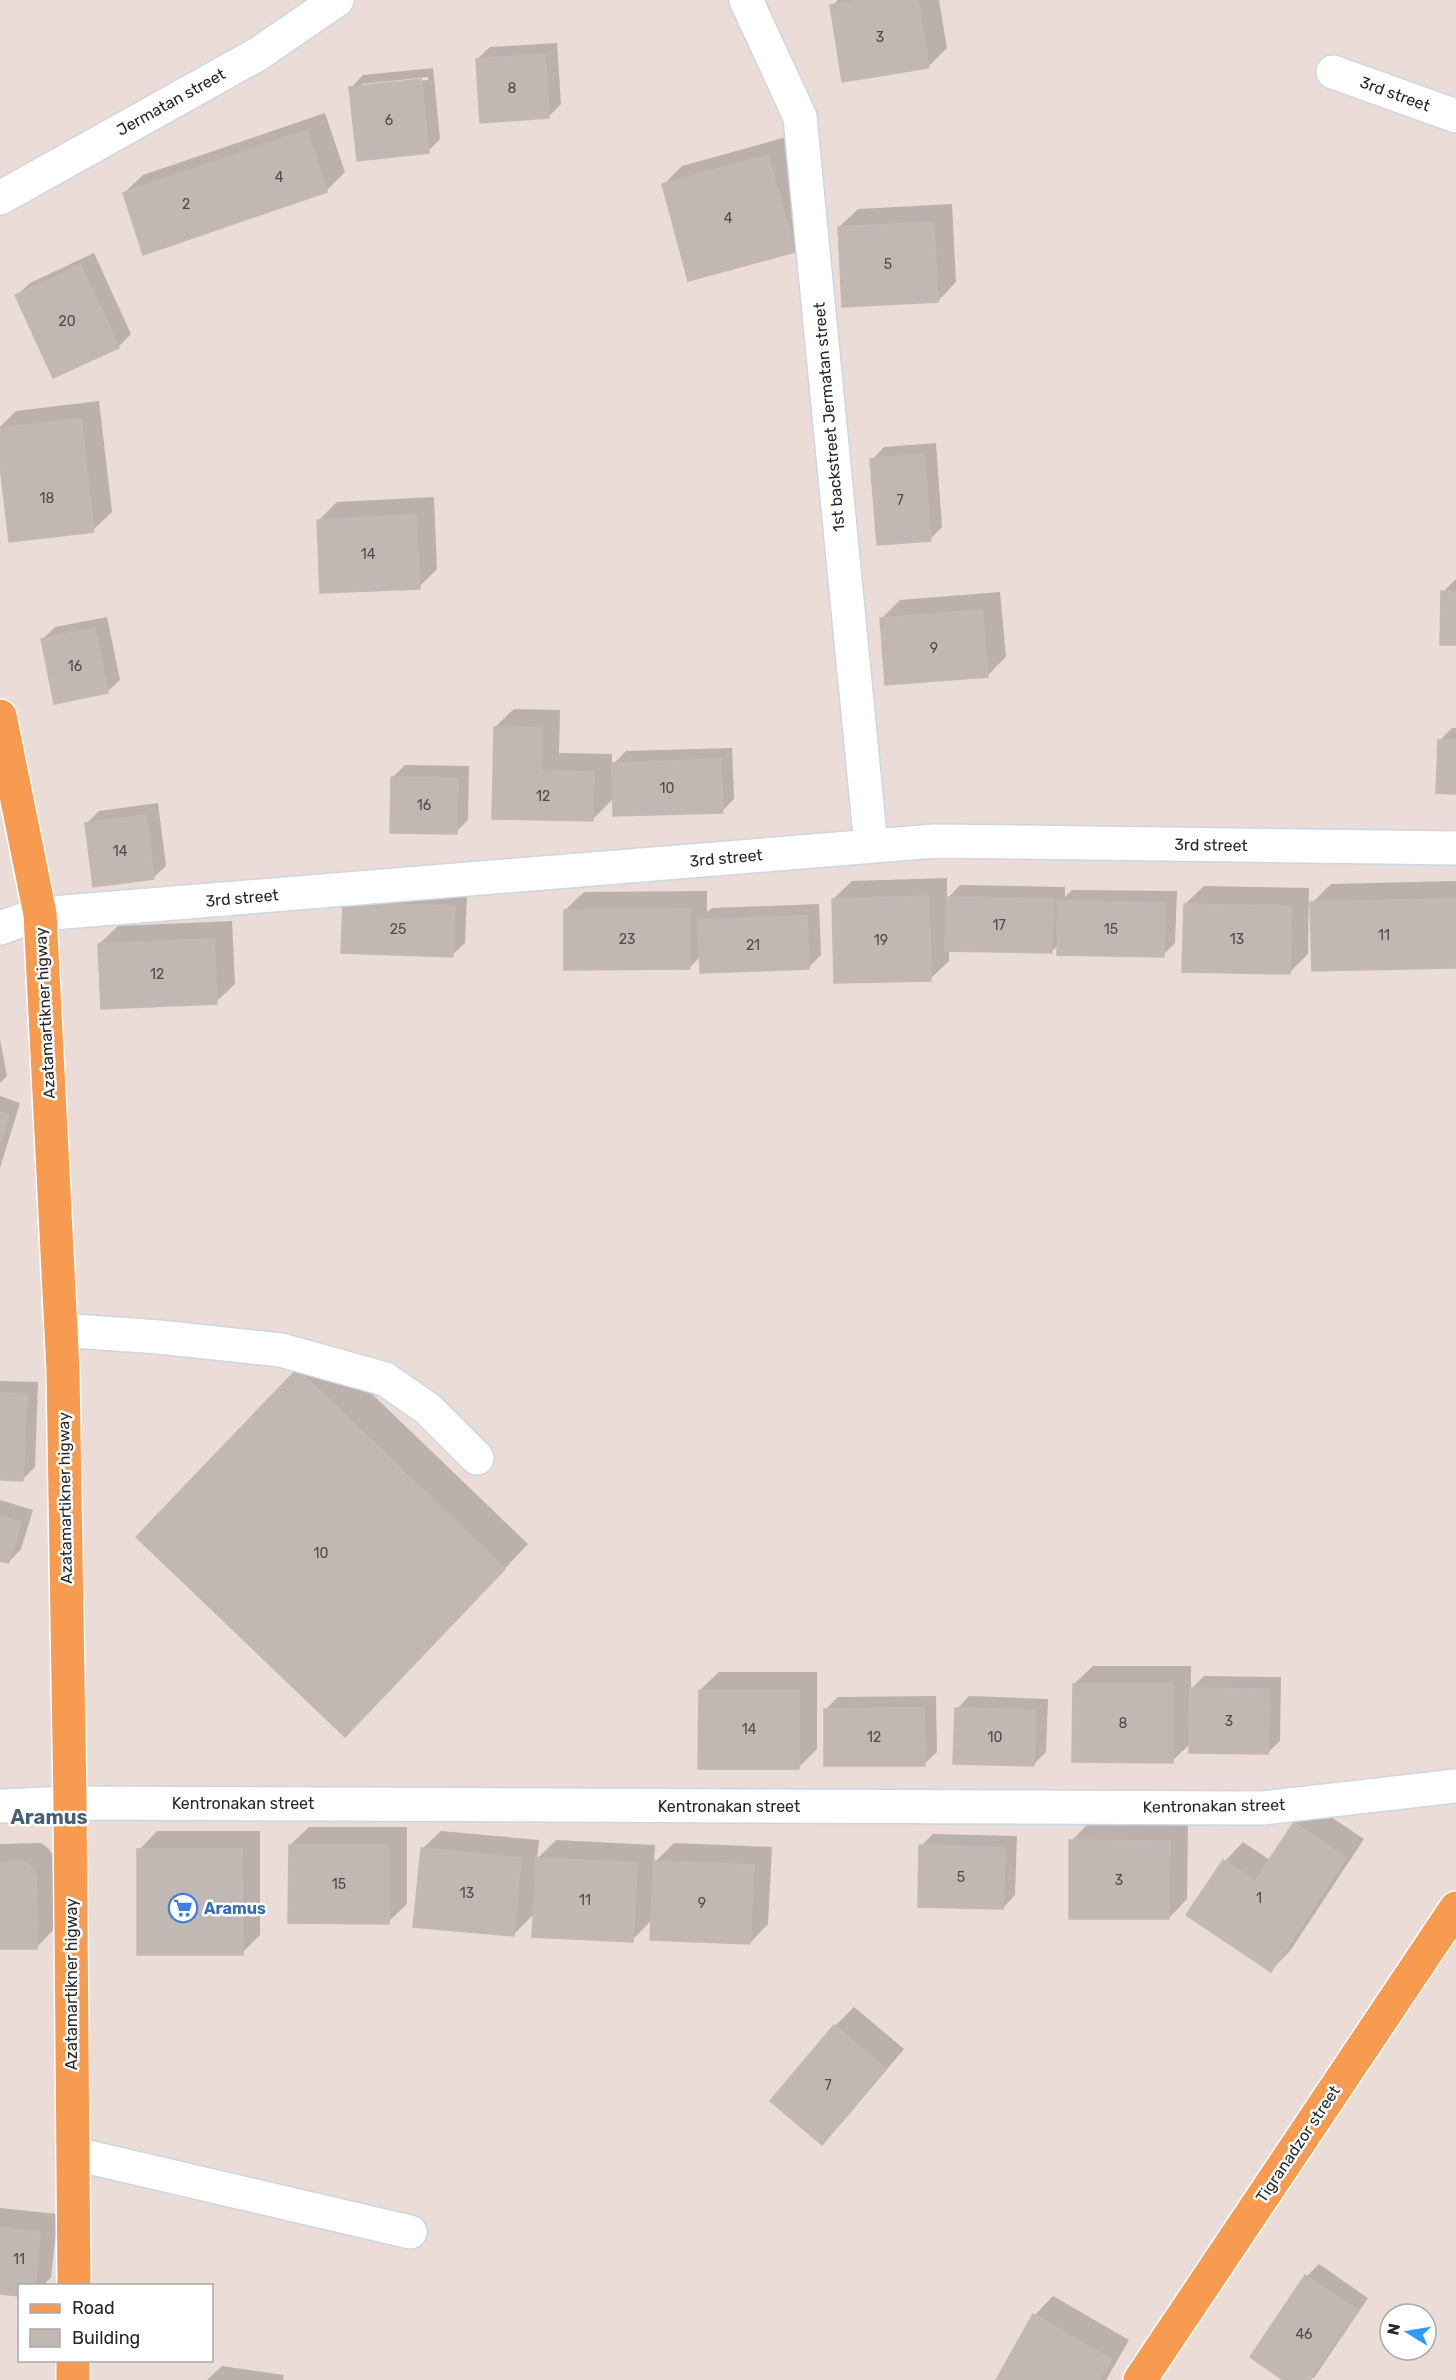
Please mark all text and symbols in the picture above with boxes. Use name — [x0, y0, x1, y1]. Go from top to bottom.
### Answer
house number: 3 — [876, 29, 884, 46]
street label: Jermatan street — [113, 64, 229, 140]
street label: 3rd street — [1357, 73, 1433, 115]
house number: 8 — [508, 80, 517, 97]
house number: 6 — [385, 112, 393, 129]
house number: 4 — [275, 169, 284, 186]
house number: 2 — [182, 196, 190, 213]
house number: 4 — [724, 210, 733, 227]
house number: 5 — [884, 256, 892, 273]
street label: 1st backstreet Jermatan street — [810, 302, 848, 532]
house number: 20 — [58, 313, 76, 330]
house number: 18 — [40, 490, 55, 507]
house number: 7 — [896, 492, 904, 509]
house number: 14 — [361, 546, 376, 563]
house number: 9 — [930, 640, 938, 657]
house number: 16 — [68, 658, 82, 675]
house number: 10 — [660, 780, 675, 797]
house number: 12 — [536, 788, 550, 805]
house number: 16 — [417, 797, 431, 814]
street label: 3rd street — [1174, 835, 1248, 855]
house number: 14 — [113, 843, 128, 860]
street label: 3rd street — [689, 845, 763, 871]
street label: 3rd street — [205, 885, 279, 911]
house number: 17 — [992, 917, 1006, 934]
house number: 25 — [390, 921, 406, 938]
house number: 15 — [1104, 921, 1118, 938]
street label: Azatamartikner higway — [31, 927, 59, 1099]
house number: 11 — [1378, 927, 1390, 944]
house number: 23 — [619, 931, 635, 948]
house number: 13 — [1230, 931, 1244, 948]
house number: 19 — [874, 932, 888, 949]
house number: 21 — [746, 937, 760, 954]
house number: 12 — [150, 966, 164, 983]
street label: Azatamartikner higway — [54, 1412, 76, 1584]
house number: 10 — [314, 1545, 329, 1562]
house number: 3 — [1225, 1713, 1233, 1730]
house number: 8 — [1119, 1715, 1128, 1732]
house number: 14 — [742, 1721, 757, 1738]
house number: 12 — [867, 1729, 881, 1746]
house number: 10 — [988, 1729, 1003, 1746]
street label: Kentronakan street — [172, 1794, 314, 1813]
street label: Kentronakan street — [1143, 1795, 1285, 1817]
street label: Kentronakan street — [658, 1797, 800, 1816]
district label: Aramus — [10, 1805, 88, 1829]
house number: 5 — [957, 1869, 965, 1886]
house number: 3 — [1115, 1872, 1123, 1889]
house number: 15 — [332, 1876, 346, 1893]
house number: 13 — [460, 1885, 474, 1902]
house number: 1 — [1256, 1890, 1262, 1907]
supermarket icon: Aramus — [167, 1892, 199, 1924]
house number: 11 — [579, 1892, 591, 1909]
house number: 9 — [698, 1895, 706, 1912]
street label: Azatamartikner higway — [62, 1898, 81, 2070]
place label: Aramus — [204, 1899, 266, 1918]
house number: 7 — [824, 2077, 832, 2094]
street label: Tigranadzor street — [1252, 2082, 1344, 2206]
house number: 11 — [13, 2251, 25, 2268]
legend — [18, 2284, 213, 2362]
text: Road — [72, 2297, 115, 2319]
north arrow — [1378, 2302, 1438, 2362]
text: N — [1383, 2322, 1404, 2337]
house number: 46 — [1295, 2326, 1313, 2343]
text: Building — [72, 2327, 140, 2349]

